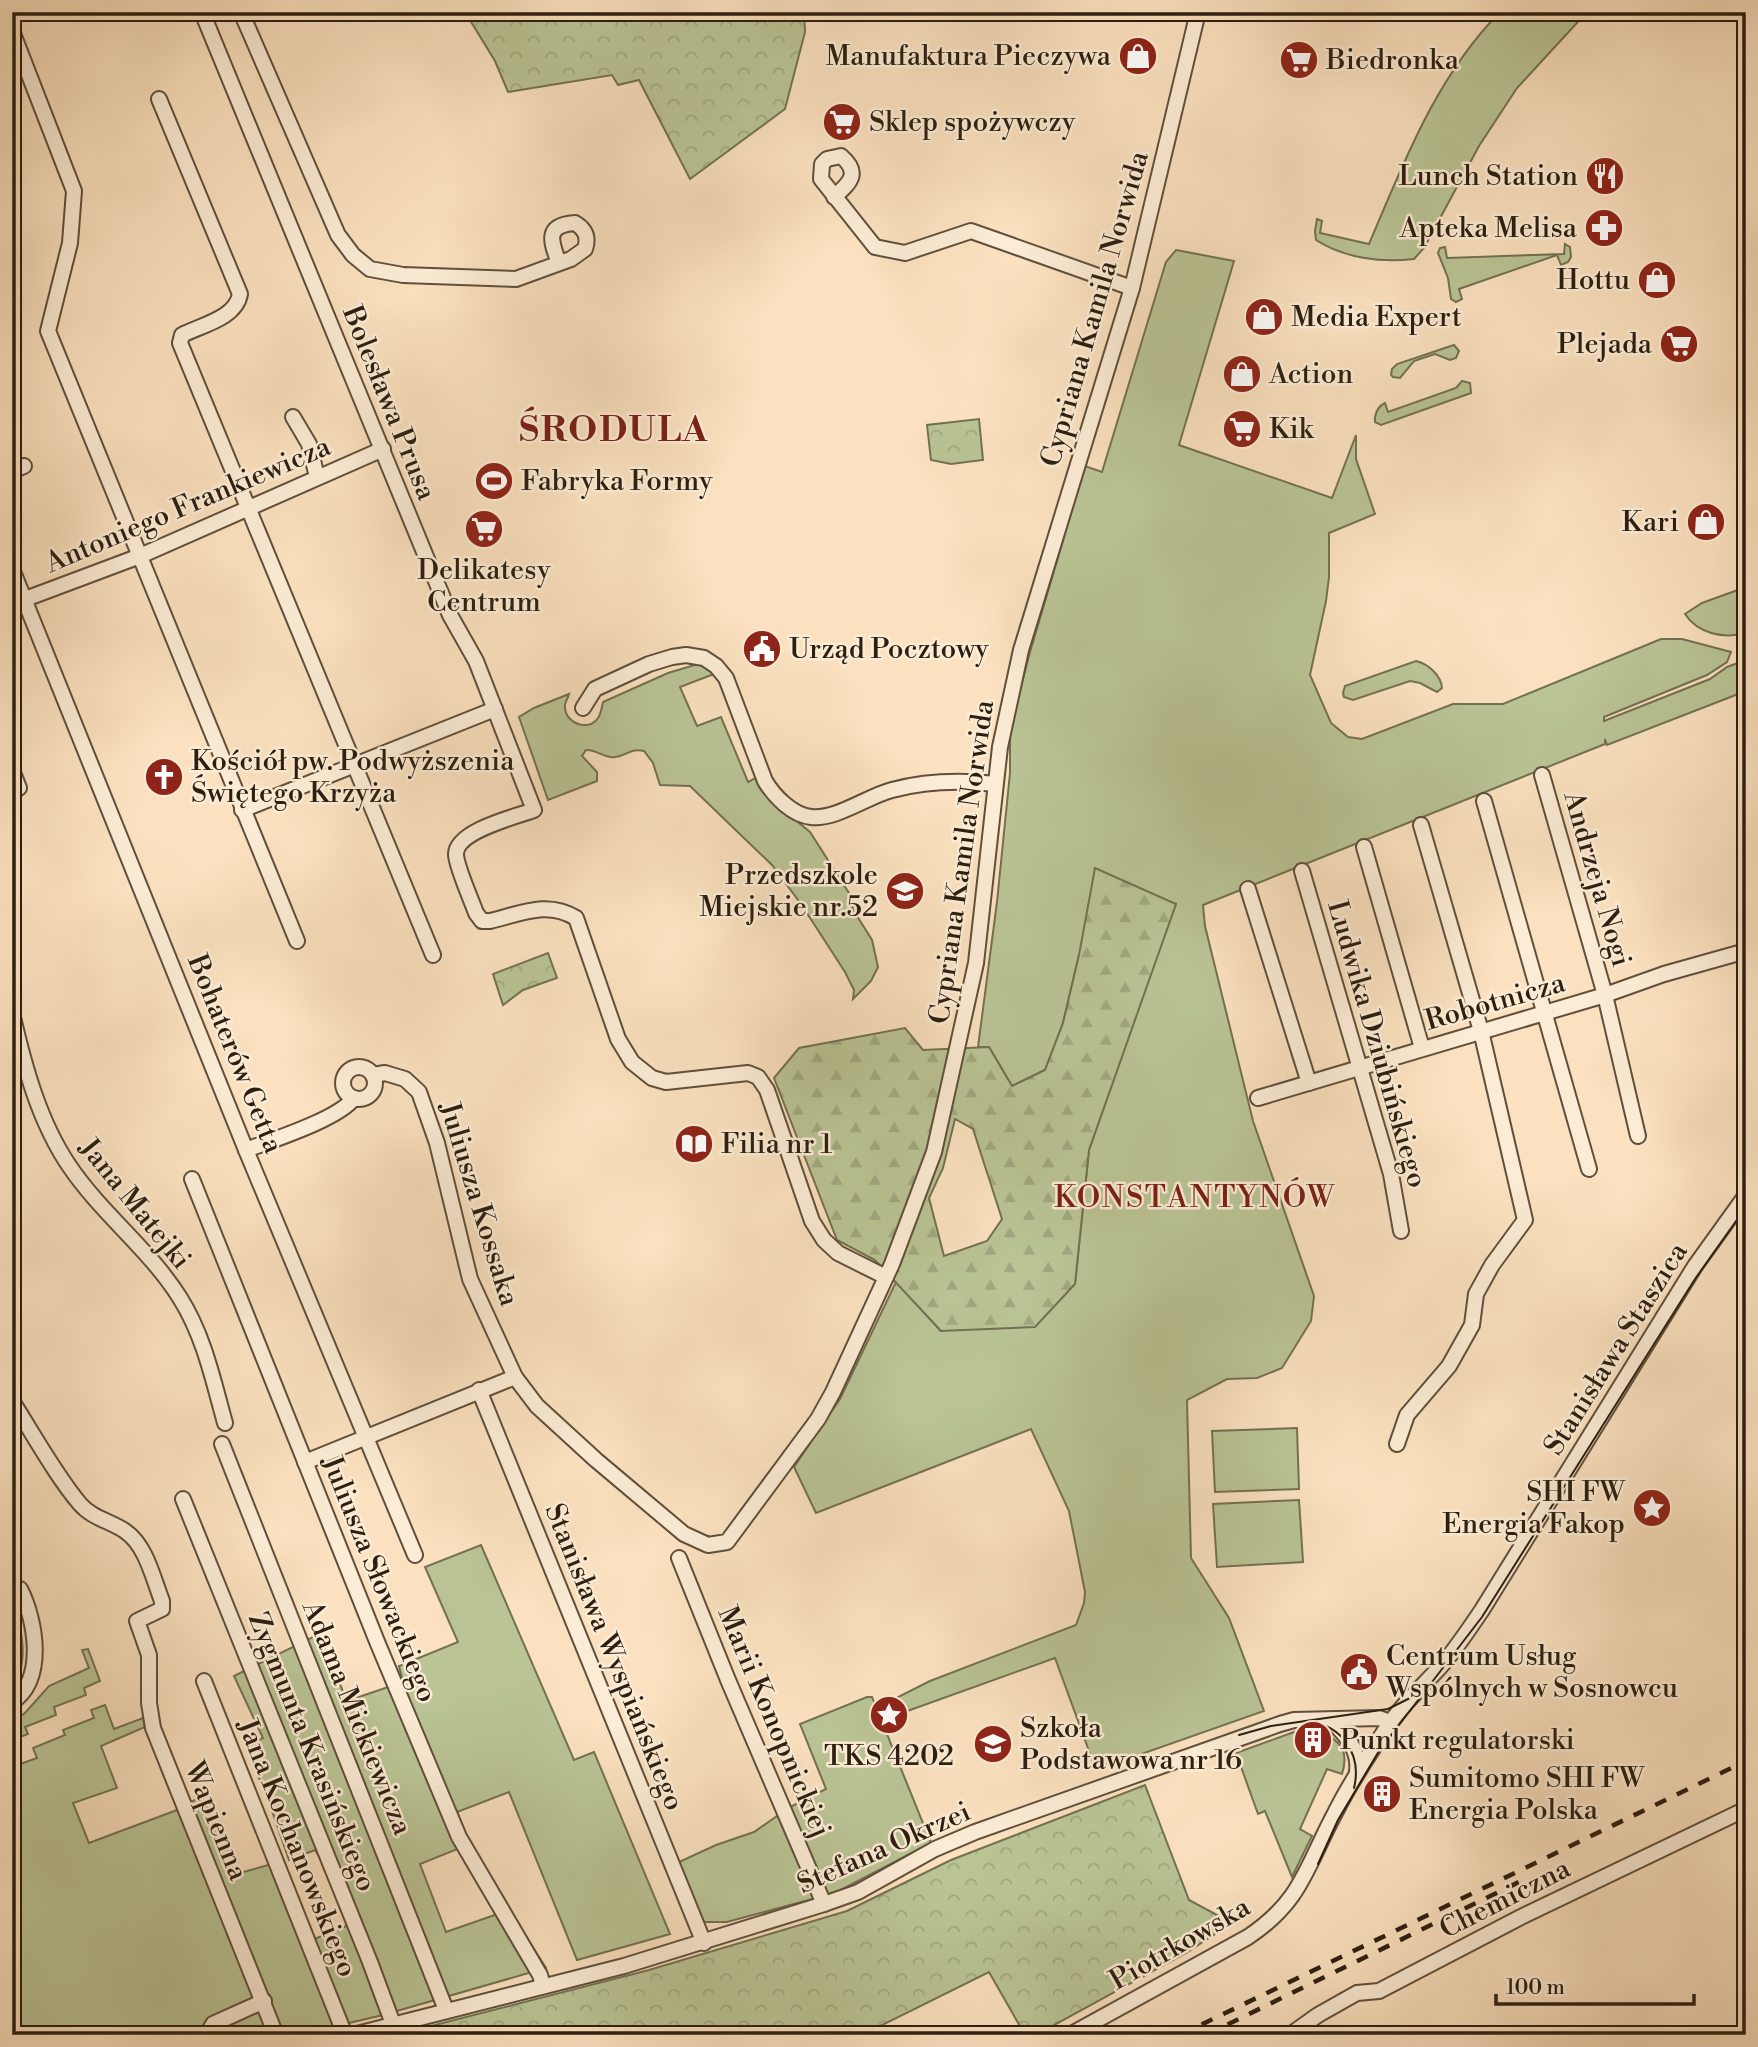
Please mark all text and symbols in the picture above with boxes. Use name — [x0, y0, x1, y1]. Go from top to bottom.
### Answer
shop icon: Manufaktura Pieczywa — [1117, 35, 1159, 77]
place label: Manufaktura Pieczywa — [825, 39, 1112, 74]
supermarket icon: Biedronka — [1278, 39, 1320, 81]
place label: Biedronka — [1325, 43, 1460, 78]
supermarket icon: Sklep spożywczy — [821, 101, 863, 143]
place label: Sklep spożywczy — [869, 105, 1076, 140]
street label: Cypriana Kamila Norwida — [1033, 146, 1157, 471]
restaurant icon: Lunch Station — [1584, 155, 1626, 197]
place label: Lunch Station — [1398, 159, 1578, 194]
pharmacy icon: Apteka Melisa — [1583, 207, 1625, 249]
place label: Apteka Melisa — [1398, 211, 1578, 246]
shop icon: Hottu — [1636, 259, 1678, 301]
place label: Hottu — [1556, 263, 1630, 298]
shop icon: Media Expert — [1243, 296, 1285, 338]
street label: Bolesława Prusa — [334, 300, 444, 506]
place label: Media Expert — [1291, 300, 1462, 335]
supermarket icon: Plejada — [1658, 323, 1700, 365]
place label: Plejada — [1557, 327, 1653, 362]
shop icon: Action — [1221, 353, 1263, 395]
place label: Action — [1268, 357, 1353, 392]
district label: ŚRODULA — [519, 406, 709, 452]
supermarket icon: Kik — [1221, 408, 1263, 450]
place label: Kik — [1269, 412, 1315, 447]
street label: Antoniego Frankiewicza — [39, 429, 337, 581]
sports icon: Fabryka Formy — [473, 460, 515, 502]
place label: Fabryka Formy — [521, 464, 713, 499]
shop icon: Kari — [1685, 501, 1727, 543]
place label: Kari — [1621, 505, 1679, 540]
supermarket icon: Delikatesy Centrum — [463, 508, 505, 550]
place label: Delikatesy Centrum — [417, 553, 551, 620]
public building icon: Urząd Pocztowy — [741, 628, 783, 670]
place label: Urząd Pocztowy — [789, 632, 989, 667]
street label: Cypriana Kamila Norwida — [922, 697, 1002, 1026]
place label: Kościół pw. Podwyższenia Świętego Krzyża — [191, 744, 515, 811]
church icon: Kościół pw. Podwyższenia Świętego Krzyża — [143, 756, 185, 798]
street label: Andrzeja Nogi — [1555, 786, 1639, 971]
place label: Przedszkole Miejskie nr.52 — [699, 858, 878, 925]
school or university icon: Przedszkole Miejskie nr.52 — [884, 870, 926, 912]
street label: Ludwika Dziubińskiego — [1319, 896, 1435, 1192]
street label: Bohaterów Getta — [179, 949, 291, 1159]
street label: Robotnicza — [1421, 965, 1570, 1039]
street label: Juliusza Kossaka — [431, 1097, 527, 1311]
library icon: Filia nr 1 — [673, 1123, 715, 1165]
place label: Filia nr 1 — [721, 1127, 832, 1162]
street label: Jana Matejki — [71, 1131, 198, 1277]
district label: KONSTANTYNÓW — [1054, 1177, 1336, 1217]
street label: Stanisława Staszica — [1536, 1235, 1696, 1462]
street label: Juliusza Słowackiego — [313, 1450, 444, 1707]
place label: SHI FW Energia Fakop — [1442, 1475, 1627, 1542]
place icon: SHI FW Energia Fakop — [1631, 1487, 1673, 1529]
street label: Stanisława Wyspiańskiego — [536, 1498, 692, 1816]
street label: Adama Mickiewicza — [294, 1595, 420, 1841]
street label: Marii Konopnickiej — [710, 1601, 838, 1843]
street label: Zygmunta Krasińskiego — [240, 1607, 384, 1897]
place label: Centrum Usług Wspólnych w Sosnowcu — [1385, 1639, 1678, 1706]
public building icon: Centrum Usług Wspólnych w Sosnowcu — [1338, 1651, 1380, 1693]
place icon: TKS 4202 — [868, 1694, 910, 1736]
place label: Szkoła Podstawowa nr 16 — [1020, 1711, 1242, 1778]
street label: Jana Kochanowskiego — [229, 1713, 365, 1982]
building icon: Punkt regulatorski — [1292, 1719, 1334, 1761]
school or university icon: Szkoła Podstawowa nr 16 — [972, 1723, 1014, 1765]
place label: Punkt regulatorski — [1340, 1723, 1575, 1758]
place label: TKS 4202 — [824, 1739, 954, 1774]
street label: Wapienna — [176, 1756, 256, 1886]
place label: Sumitomo SHI FW Energia Polska — [1409, 1761, 1646, 1828]
building icon: Sumitomo SHI FW Energia Polska — [1361, 1773, 1403, 1815]
street label: Stefana Okrzei — [792, 1794, 976, 1902]
street label: Chemiczna — [1434, 1851, 1577, 1947]
street label: Piotrkowska — [1103, 1889, 1257, 1998]
scale bar — [1496, 1963, 1693, 2007]
text: 100 m — [1506, 1975, 1565, 2001]

